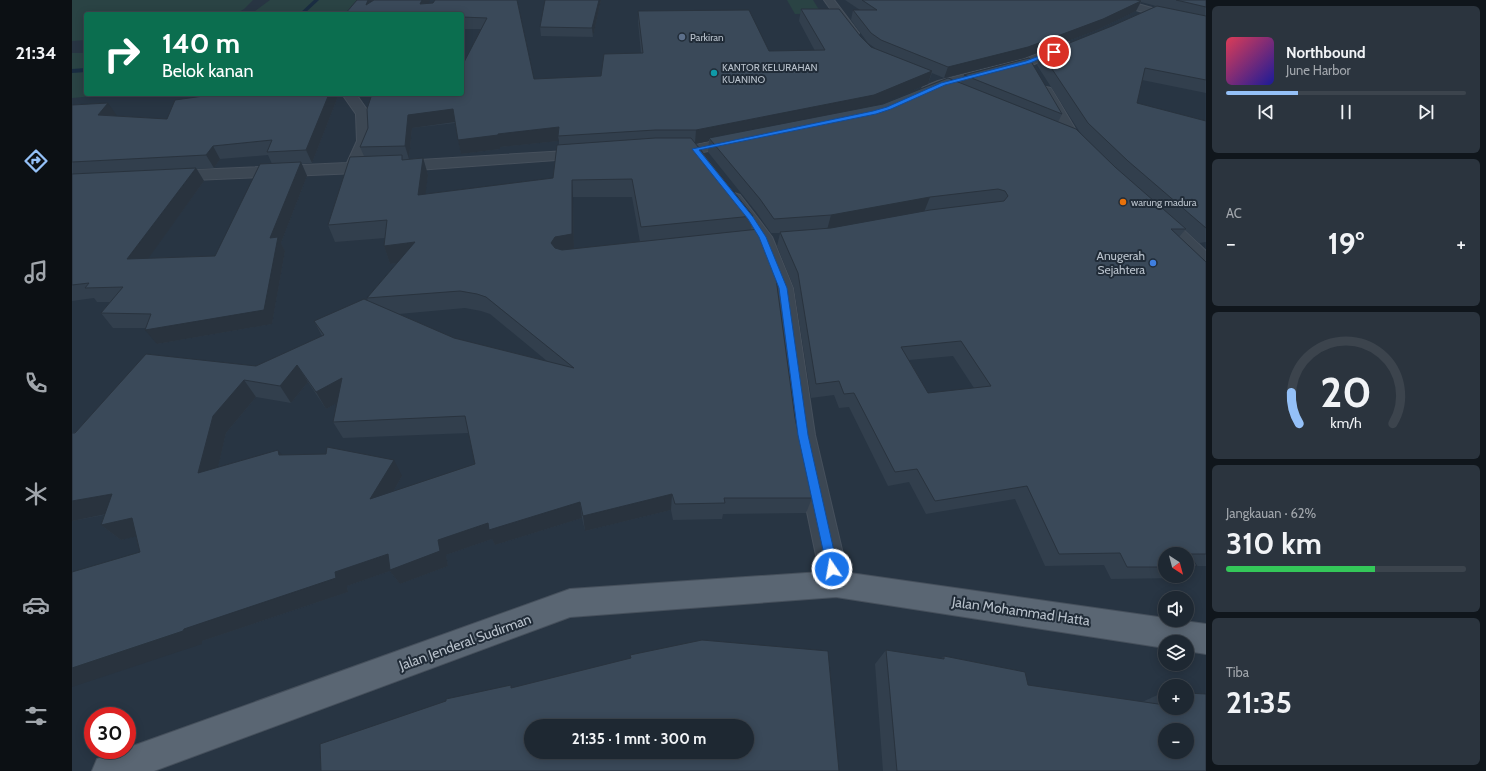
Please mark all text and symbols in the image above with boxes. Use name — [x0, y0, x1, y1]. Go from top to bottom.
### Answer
text: 140 m — [162, 26, 240, 60]
icon: right — [96, 28, 148, 80]
place label: Parkiran — [690, 31, 724, 44]
marker: Parkiran — [677, 32, 687, 42]
pin — [1037, 35, 1071, 69]
icon: arrive — [1043, 41, 1065, 63]
text: 21:34 — [15, 42, 57, 64]
text: Northbound — [1286, 44, 1366, 62]
text: Belok kanan — [162, 60, 254, 82]
place label: KANTOR KELURAHAN KUANINO — [722, 61, 818, 86]
text: June Harbor — [1286, 62, 1351, 78]
marker: KANTOR KELURAHAN KUANINO — [709, 68, 719, 78]
icon: previous — [1255, 101, 1277, 123]
icon: pause — [1335, 101, 1357, 123]
icon: next — [1415, 101, 1437, 123]
icon: directions — [22, 147, 50, 175]
place label: warung madura — [1131, 196, 1197, 209]
marker: warung madura — [1118, 197, 1128, 207]
text: AC — [1226, 205, 1242, 221]
text: 19° — [1328, 225, 1364, 262]
text: − — [1226, 230, 1236, 257]
text: + — [1456, 230, 1466, 257]
place label: Anugerah Sejahtera — [1097, 248, 1145, 277]
icon: music — [22, 258, 50, 286]
marker: Anugerah Sejahtera — [1148, 258, 1158, 268]
text: 20 — [1320, 366, 1372, 416]
icon: phone — [22, 369, 50, 397]
text: km/h — [1330, 413, 1362, 431]
icon: climate — [22, 480, 50, 508]
text: Jangkauan · 62% — [1226, 505, 1316, 521]
text: 310 km — [1226, 525, 1322, 562]
north arrow — [1158, 547, 1194, 583]
map controls — [1158, 547, 1194, 759]
position arrow — [811, 548, 853, 590]
icon: car — [22, 591, 50, 619]
button: sound — [1158, 591, 1194, 627]
street label: Jalan Mohammad Hatta — [950, 592, 1091, 630]
street label: Jalan Jenderal Sudirman — [395, 610, 534, 675]
button: layers — [1158, 635, 1194, 671]
text: Tiba — [1226, 664, 1249, 680]
button: + — [1158, 679, 1194, 715]
text: 21:35 — [1226, 684, 1292, 721]
icon: filters — [22, 702, 50, 730]
speed limit sign: 30 — [84, 707, 136, 759]
button: − — [1158, 723, 1194, 759]
text: 21:35 · 1 mnt · 300 m — [572, 730, 706, 748]

